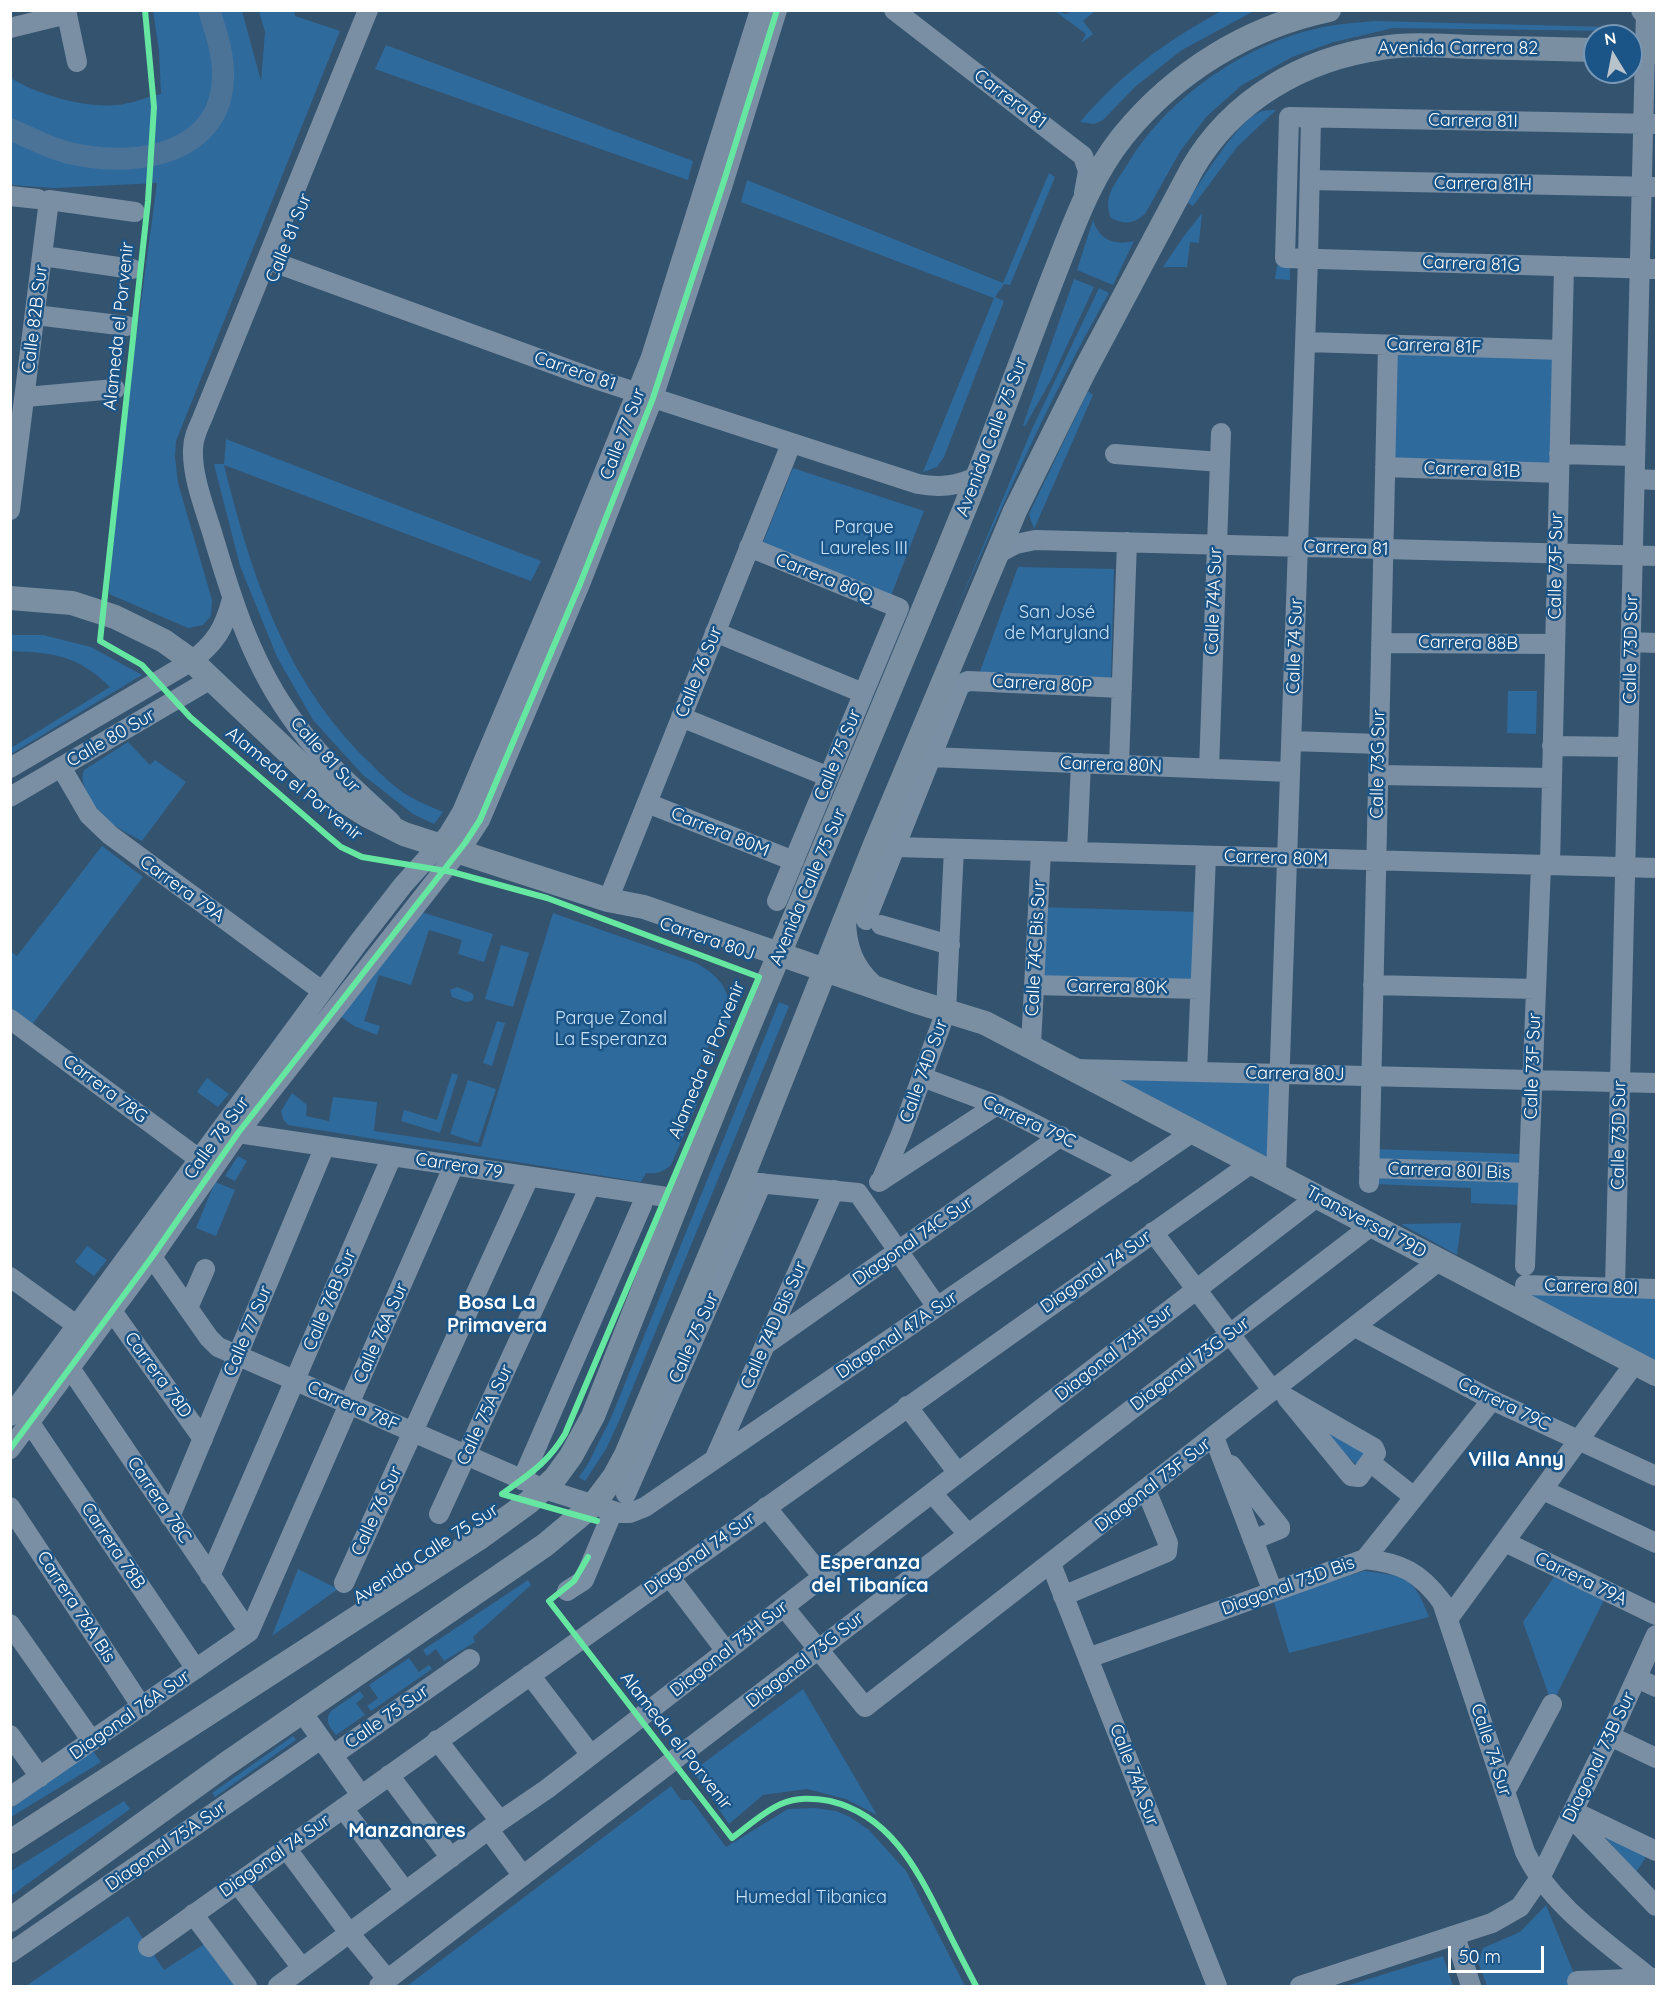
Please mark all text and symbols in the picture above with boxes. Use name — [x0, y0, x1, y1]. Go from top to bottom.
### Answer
north arrow — [1583, 24, 1643, 84]
text: N — [1603, 27, 1618, 49]
street label: Avenida Carrera 82 — [1378, 38, 1538, 60]
street label: Carrera 81 — [969, 65, 1051, 133]
street label: Carrera 81I — [1428, 109, 1518, 133]
street label: Carrera 81H — [1434, 172, 1532, 196]
street label: Calle 81 Sur — [261, 190, 317, 286]
street label: Alameda el Porvenir — [99, 241, 139, 411]
street label: Carrera 81G — [1422, 252, 1520, 276]
street label: Calle 82B Sur — [18, 263, 52, 375]
street label: Carrera 81F — [1386, 334, 1482, 358]
street label: Carrera 81 — [531, 347, 619, 395]
street label: Avenida Calle 75 Sur — [952, 354, 1032, 520]
street label: Calle 77 Sur — [596, 385, 650, 483]
street label: Carrera 81B — [1423, 458, 1521, 482]
street label: Calle 73F Sur — [1544, 512, 1568, 620]
park label: Parque Laureles III — [820, 517, 908, 560]
street label: Carrera 81 — [1303, 536, 1389, 560]
street label: Calle 74A Sur — [1201, 547, 1227, 655]
street label: Carrera 80Q — [772, 549, 876, 607]
street label: Calle 73D Sur — [1619, 594, 1643, 704]
street label: Calle 74 Sur — [1283, 598, 1307, 694]
park label: San José de Maryland — [1004, 602, 1110, 644]
street label: Calle 76 Sur — [671, 623, 727, 721]
street label: Carrera 88B — [1418, 631, 1518, 655]
street label: Carrera 80P — [992, 671, 1092, 697]
street label: Calle 80 Sur — [63, 704, 159, 772]
street label: Calle 75 Sur — [810, 706, 866, 804]
street label: Calle 73G Sur — [1366, 709, 1390, 819]
street label: Calle 81 Sur — [285, 713, 365, 797]
street label: Alameda el Porvenir — [221, 722, 367, 846]
street label: Carrera 80N — [1059, 752, 1163, 778]
street label: Carrera 80M — [668, 802, 772, 862]
street label: Avenida Calle 75 Sur — [765, 805, 851, 969]
street label: Carrera 80M — [1224, 845, 1328, 871]
street label: Carrera 79A — [135, 851, 229, 927]
street label: Calle 74C Bis Sur — [1022, 879, 1050, 1017]
street label: Carrera 80J — [657, 913, 757, 965]
street label: Carrera 80K — [1066, 975, 1168, 999]
street label: Alameda el Porvenir — [664, 978, 750, 1142]
park label: Parque Zonal La Esperanza — [555, 1008, 667, 1050]
street label: Calle 73F Sur — [1520, 1012, 1546, 1120]
street label: Calle 74D Sur — [895, 1016, 953, 1126]
street label: Carrera 78G — [58, 1050, 152, 1128]
street label: Carrera 80J — [1245, 1062, 1345, 1086]
street label: Calle 73D Sur — [1607, 1080, 1631, 1190]
street label: Carrera 79C — [979, 1091, 1079, 1153]
street label: Calle 78 Sur — [180, 1092, 254, 1184]
street label: Carrera 79 — [414, 1148, 504, 1184]
street label: Carrera 80I Bis — [1387, 1158, 1511, 1184]
street label: Transversal 79D — [1302, 1181, 1430, 1263]
street label: Diagonal 74C Sur — [849, 1191, 977, 1291]
street label: Diagonal 74 Sur — [1037, 1226, 1155, 1318]
street label: Calle 76B Sur — [299, 1246, 361, 1354]
street label: Calle 74D Bis Sur — [736, 1258, 812, 1392]
street label: Carrera 80I — [1544, 1275, 1638, 1299]
street label: Calle 76A Sur — [349, 1279, 413, 1387]
street label: Calle 77 Sur — [219, 1282, 277, 1380]
street label: Diagonal 47A Sur — [832, 1286, 962, 1384]
street label: Calle 75 Sur — [664, 1289, 724, 1387]
district label: Bosa La Primavera — [447, 1291, 547, 1338]
street label: Diagonal 73H Sur — [1051, 1300, 1177, 1406]
street label: Diagonal 73G Sur — [1126, 1312, 1254, 1416]
street label: Carrera 78D — [120, 1328, 196, 1422]
street label: Calle 75A Sur — [452, 1361, 518, 1469]
street label: Carrera 79C — [1454, 1372, 1554, 1436]
street label: Carrera 78F — [304, 1376, 402, 1436]
street label: Diagonal 73F Sur — [1091, 1433, 1215, 1537]
district label: Villa Anny — [1468, 1448, 1564, 1472]
street label: Carrera 78C — [122, 1453, 196, 1547]
street label: Calle 76 Sur — [347, 1463, 407, 1559]
street label: Carrera 78B — [76, 1499, 150, 1593]
street label: Avenida Calle 75 Sur — [349, 1499, 503, 1609]
street label: Diagonal 74 Sur — [641, 1508, 759, 1600]
street label: Carrera 78A Bis — [32, 1547, 120, 1667]
street label: Carrera 79A — [1531, 1547, 1631, 1611]
district label: Esperanza del Tibaníca — [811, 1551, 929, 1598]
street label: Diagonal 73D Bis — [1218, 1552, 1358, 1620]
street label: Diagonal 73H Sur — [666, 1596, 792, 1702]
street label: Diagonal 73G Sur — [742, 1607, 868, 1713]
street label: Diagonal 76A Sur — [66, 1665, 194, 1765]
street label: Alameda el Porvenir — [615, 1668, 737, 1814]
street label: Calle 75 Sur — [341, 1680, 433, 1754]
street label: Diagonal 73B Sur — [1558, 1688, 1640, 1826]
street label: Calle 74 Sur — [1466, 1701, 1516, 1799]
street label: Calle 74A Sur — [1105, 1721, 1163, 1829]
street label: Diagonal 75A Sur — [101, 1796, 231, 1896]
street label: Diagonal 74 Sur — [216, 1810, 334, 1902]
district label: Manzanares — [348, 1819, 466, 1843]
park label: Humedal Tibanica — [735, 1887, 887, 1909]
scale bar — [1451, 1934, 1547, 1972]
text: 50 m — [1459, 1945, 1501, 1968]

